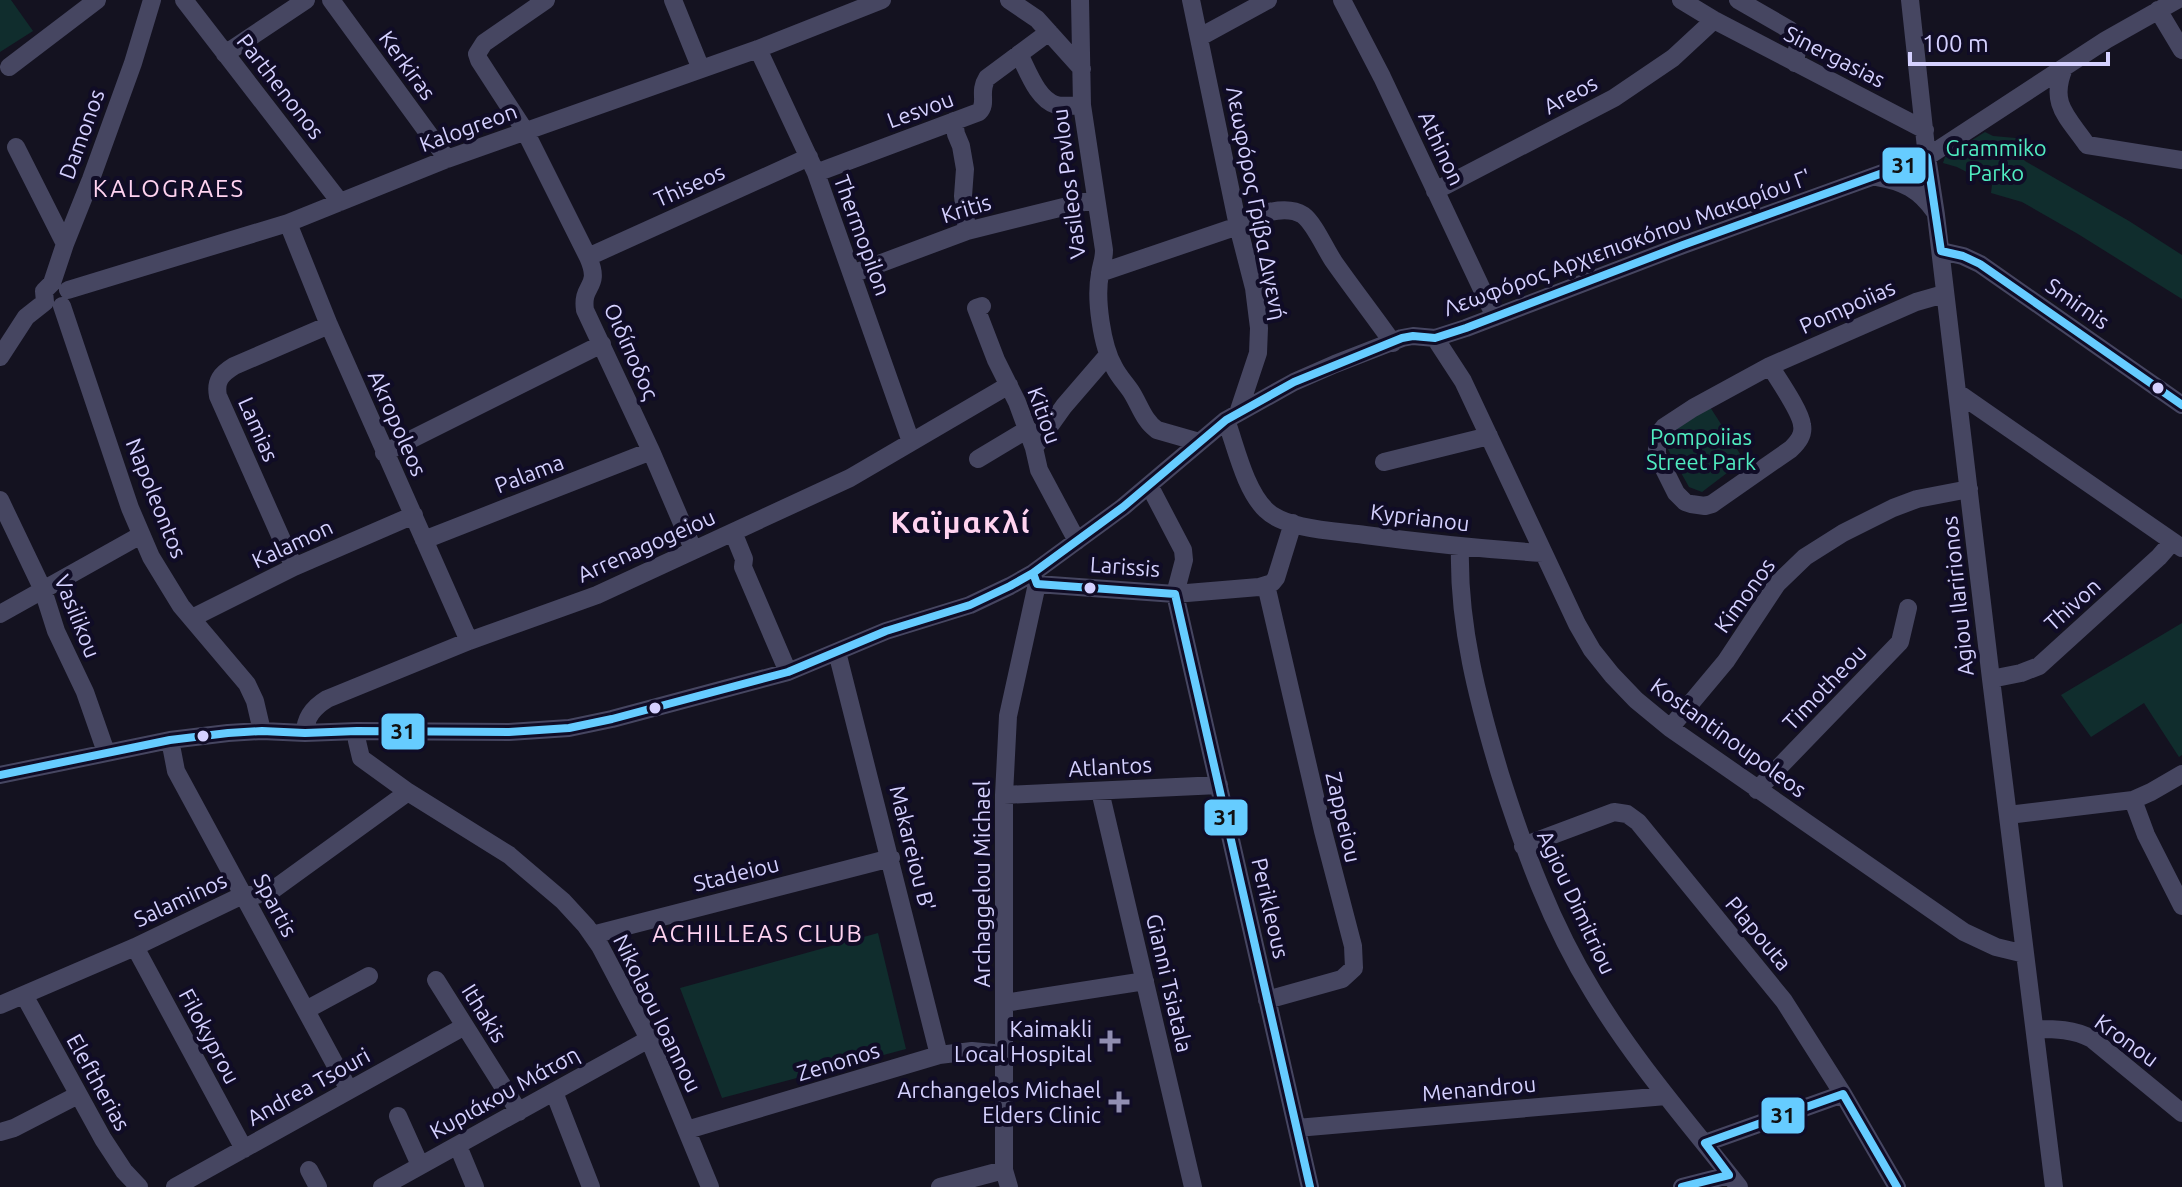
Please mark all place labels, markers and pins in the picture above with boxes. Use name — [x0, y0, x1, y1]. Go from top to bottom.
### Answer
unlabelled marker — [2150, 380, 2166, 396]
unlabelled marker — [1082, 580, 1098, 596]
unlabelled marker — [647, 700, 663, 716]
unlabelled marker — [195, 728, 211, 744]
place label: Kaimakli Local Hospital — [954, 1016, 1092, 1066]
marker: Kaimakli Local Hospital — [1099, 1030, 1121, 1052]
place label: Archangelos Michael Elders Clinic — [897, 1077, 1101, 1127]
marker: Archangelos Michael Elders Clinic — [1108, 1091, 1130, 1113]

